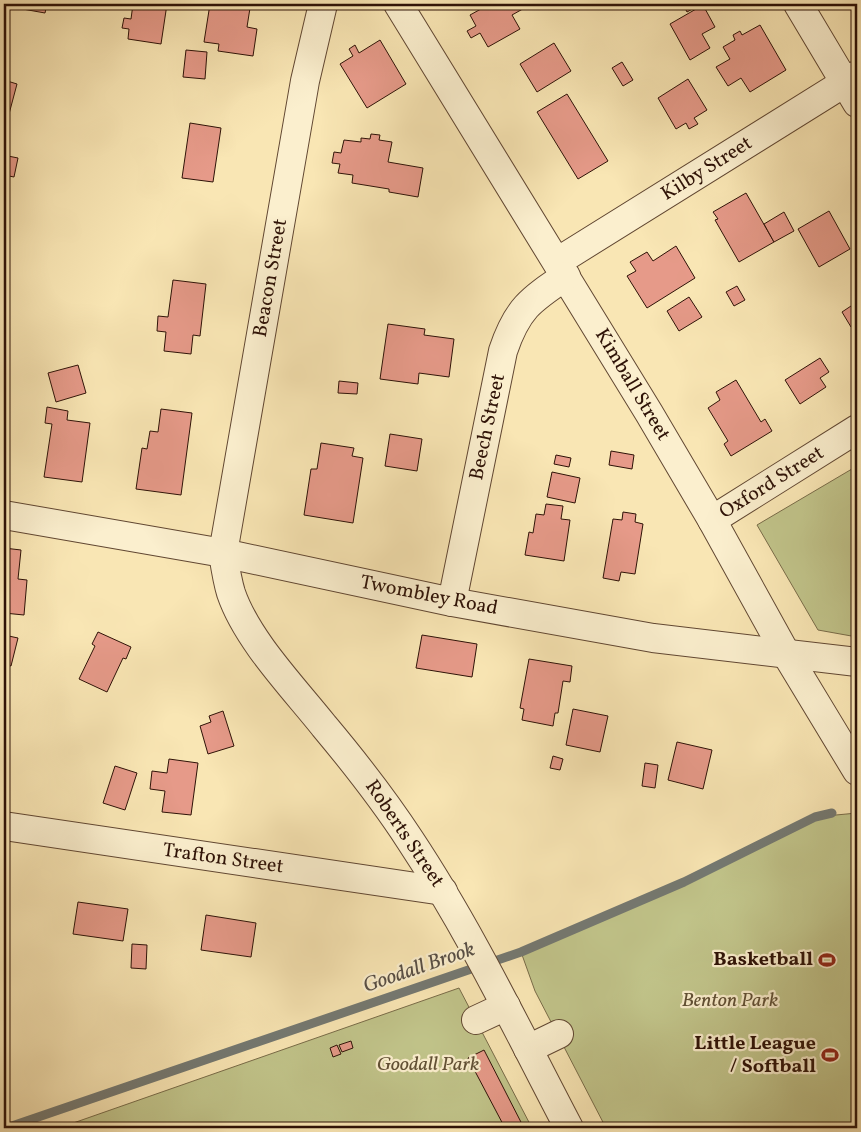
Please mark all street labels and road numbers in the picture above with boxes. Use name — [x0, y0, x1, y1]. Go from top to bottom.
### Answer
street label: Kilby Street — [656, 130, 758, 208]
street label: Beacon Street — [247, 217, 295, 339]
street label: Kimball Street — [587, 324, 677, 446]
street label: Beech Street — [463, 371, 513, 483]
street label: Oxford Street — [714, 440, 830, 526]
street label: Twombley Road — [358, 569, 500, 623]
street label: Roberts Street — [358, 775, 450, 893]
street label: Trafton Street — [161, 837, 285, 881]

